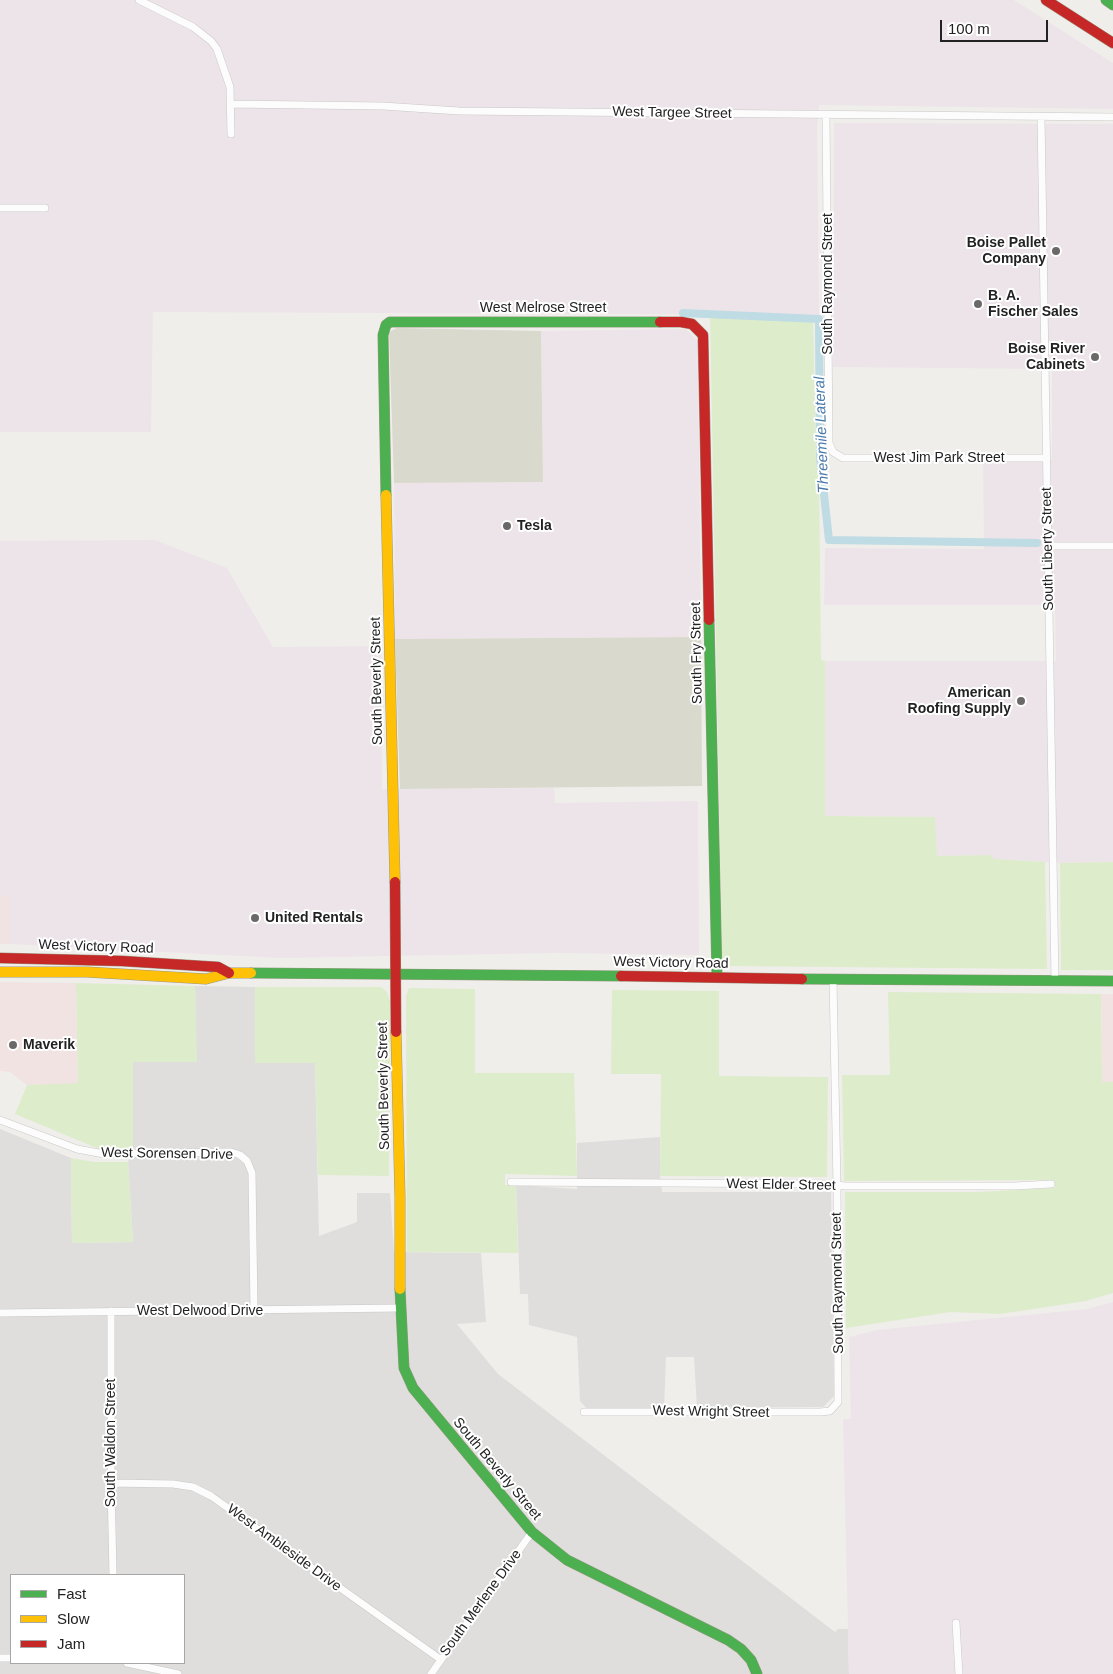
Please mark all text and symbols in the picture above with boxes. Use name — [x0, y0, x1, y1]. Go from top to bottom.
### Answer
scale bar — [943, 10, 1050, 42]
text: 100 m — [948, 20, 990, 37]
street label: West Targee Street — [612, 104, 732, 122]
street label: South Raymond Street — [820, 213, 836, 355]
place label: Boise Pallet Company — [967, 235, 1046, 268]
marker: Boise Pallet Company — [1050, 245, 1062, 257]
place label: B. A. Fischer Sales — [988, 288, 1078, 321]
marker: B. A. Fischer Sales — [972, 298, 984, 310]
street label: West Melrose Street — [480, 300, 606, 316]
place label: Boise River Cabinets — [1008, 341, 1085, 374]
marker: Boise River Cabinets — [1089, 351, 1101, 363]
water label: Threemile Lateral — [811, 376, 833, 494]
street label: West Jim Park Street — [873, 450, 1005, 466]
street label: South Liberty Street — [1039, 487, 1057, 611]
place label: Tesla — [517, 518, 552, 534]
marker: Tesla — [501, 520, 513, 532]
street label: South Fry Street — [688, 602, 706, 704]
street label: South Beverly Street — [367, 617, 387, 745]
place label: American Roofing Supply — [908, 685, 1011, 718]
marker: American Roofing Supply — [1015, 695, 1027, 707]
place label: United Rentals — [265, 910, 363, 926]
marker: United Rentals — [249, 912, 261, 924]
street label: West Victory Road — [38, 937, 154, 957]
street label: West Victory Road — [613, 954, 729, 972]
street label: South Beverly Street — [374, 1022, 394, 1150]
place label: Maverik — [23, 1037, 75, 1053]
marker: Maverik — [7, 1039, 19, 1051]
street label: West Sorensen Drive — [101, 1144, 233, 1164]
street label: West Elder Street — [726, 1176, 836, 1194]
street label: South Raymond Street — [828, 1212, 848, 1354]
street label: West Delwood Drive — [137, 1303, 263, 1319]
street label: South Waldon Street — [103, 1379, 119, 1507]
street label: West Wright Street — [652, 1403, 770, 1421]
street label: South Beverly Street — [449, 1414, 545, 1524]
street label: West Ambleside Drive — [223, 1501, 345, 1595]
street label: South Merlene Drive — [437, 1546, 525, 1660]
legend — [10, 1574, 185, 1664]
text: Fast — [57, 1585, 86, 1602]
text: Slow — [57, 1610, 90, 1627]
text: Jam — [57, 1635, 85, 1652]

